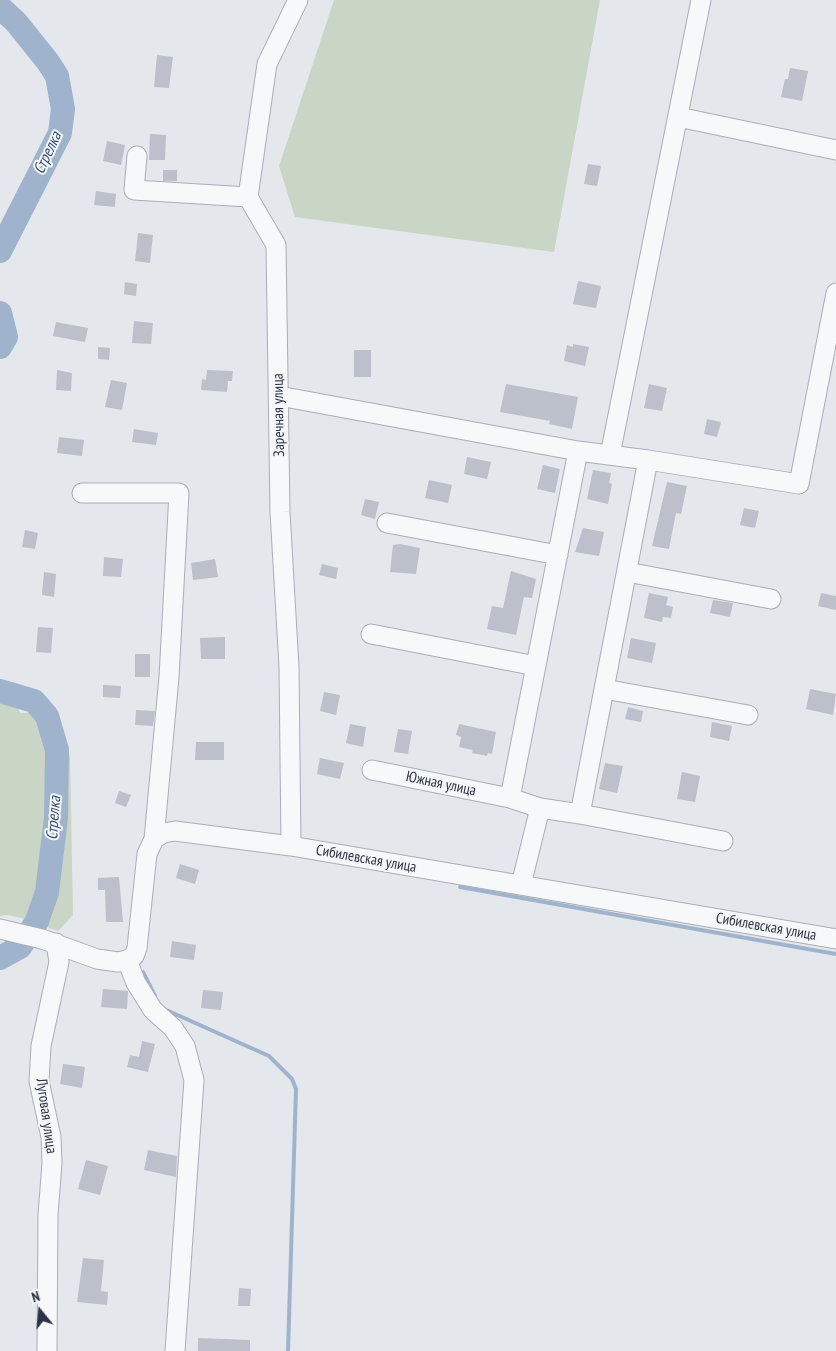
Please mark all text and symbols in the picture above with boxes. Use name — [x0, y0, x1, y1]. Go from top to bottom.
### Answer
water label: Стрелка — [30, 129, 66, 177]
street label: Заречная улица — [269, 373, 289, 457]
street label: Южная улица — [404, 768, 478, 800]
water label: Стрелка — [43, 795, 65, 841]
street label: Сибилевская улица — [314, 841, 418, 877]
street label: Сибилевская улица — [714, 909, 818, 945]
street label: Луговая улица — [32, 1077, 60, 1155]
north arrow — [15, 1286, 65, 1336]
text: N — [29, 1287, 42, 1306]

